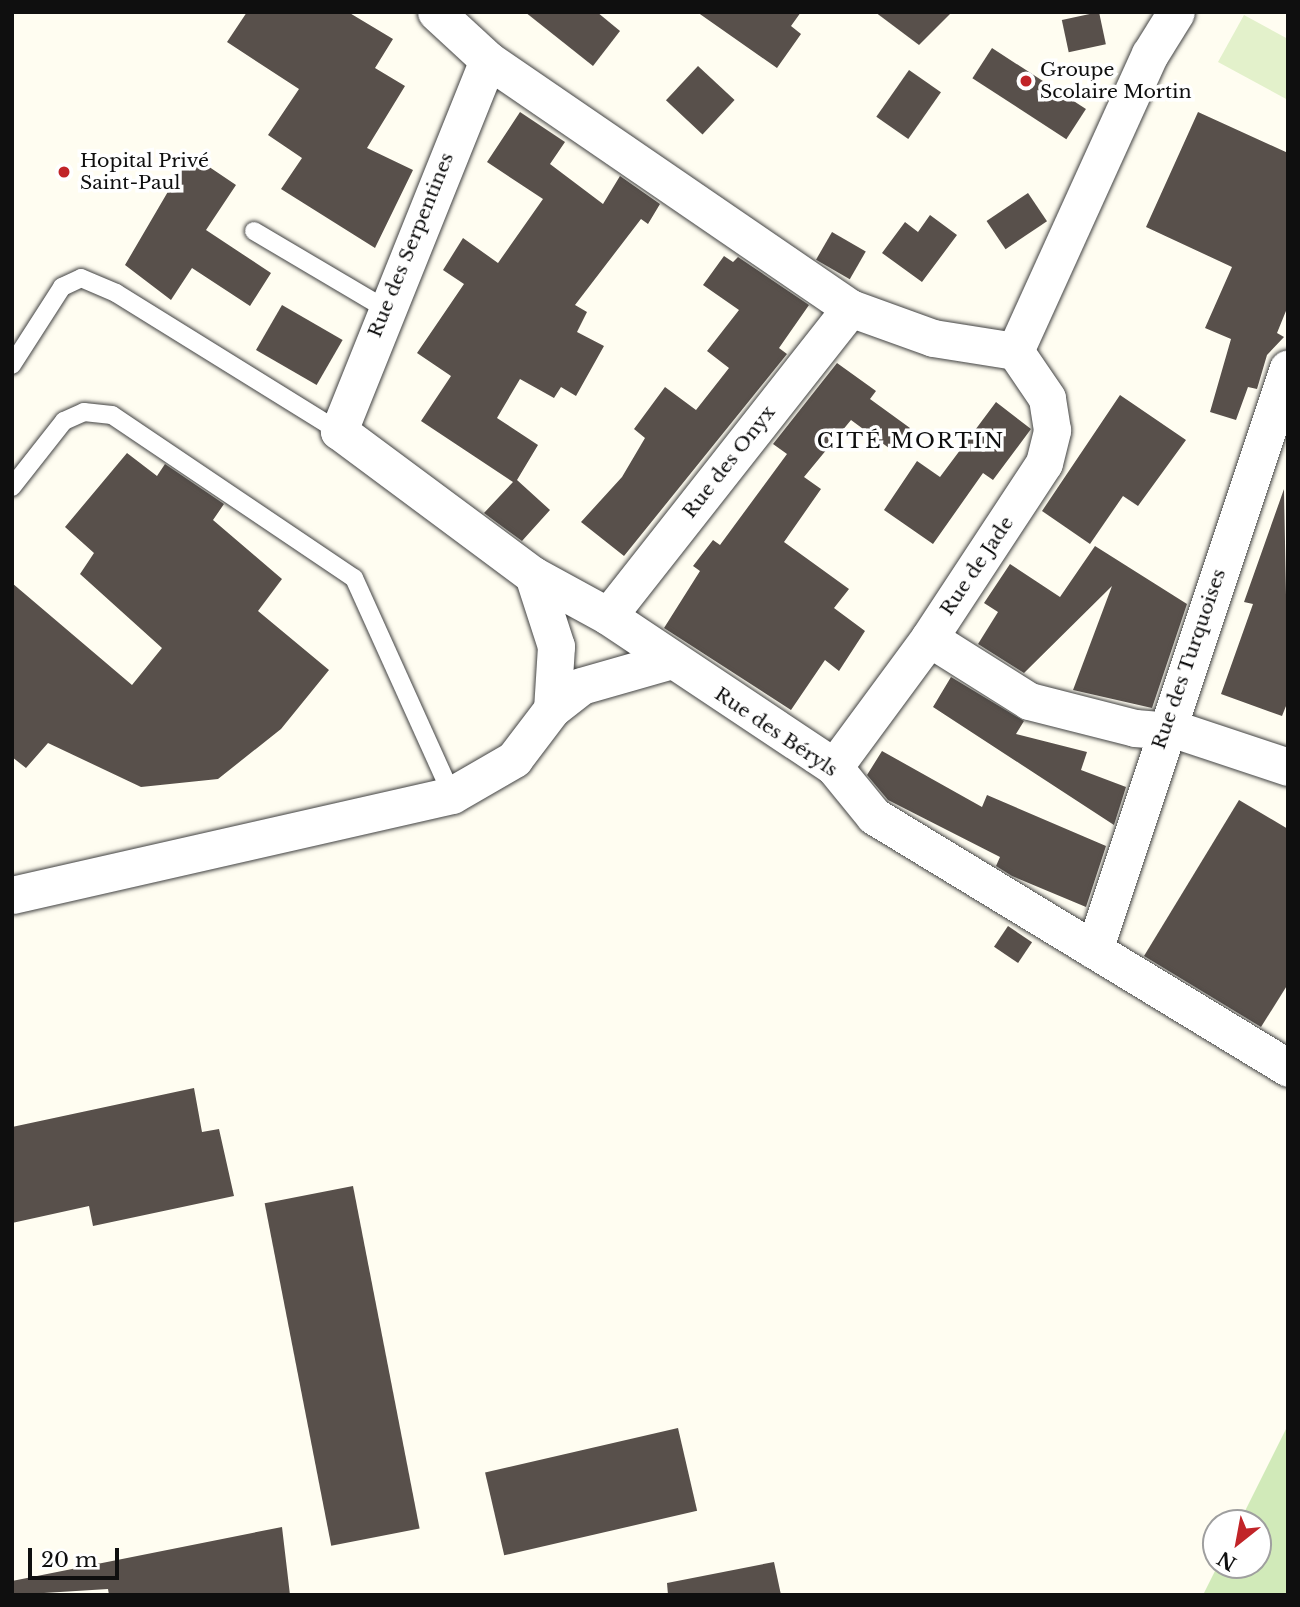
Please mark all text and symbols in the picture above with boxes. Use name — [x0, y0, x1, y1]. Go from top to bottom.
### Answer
place label: Groupe Scolaire Mortin — [1040, 59, 1192, 103]
marker: Groupe Scolaire Mortin — [1018, 73, 1034, 89]
street label: Rue des Serpentines — [363, 149, 459, 341]
place label: Hopital Privé Saint-Paul — [80, 150, 209, 194]
marker: Hopital Privé Saint-Paul — [54, 162, 74, 182]
street label: Rue des Onyx — [678, 401, 780, 523]
district label: CITÉ MORTIN — [818, 428, 1004, 454]
street label: Rue de Jade — [936, 512, 1018, 620]
street label: Rue des Turquoises — [1147, 566, 1231, 752]
street label: Rue des Béryls — [710, 683, 842, 781]
north arrow — [1202, 1509, 1272, 1579]
scale bar — [32, 1534, 122, 1578]
text: N — [1213, 1546, 1241, 1575]
text: 20 m — [41, 1547, 98, 1573]

